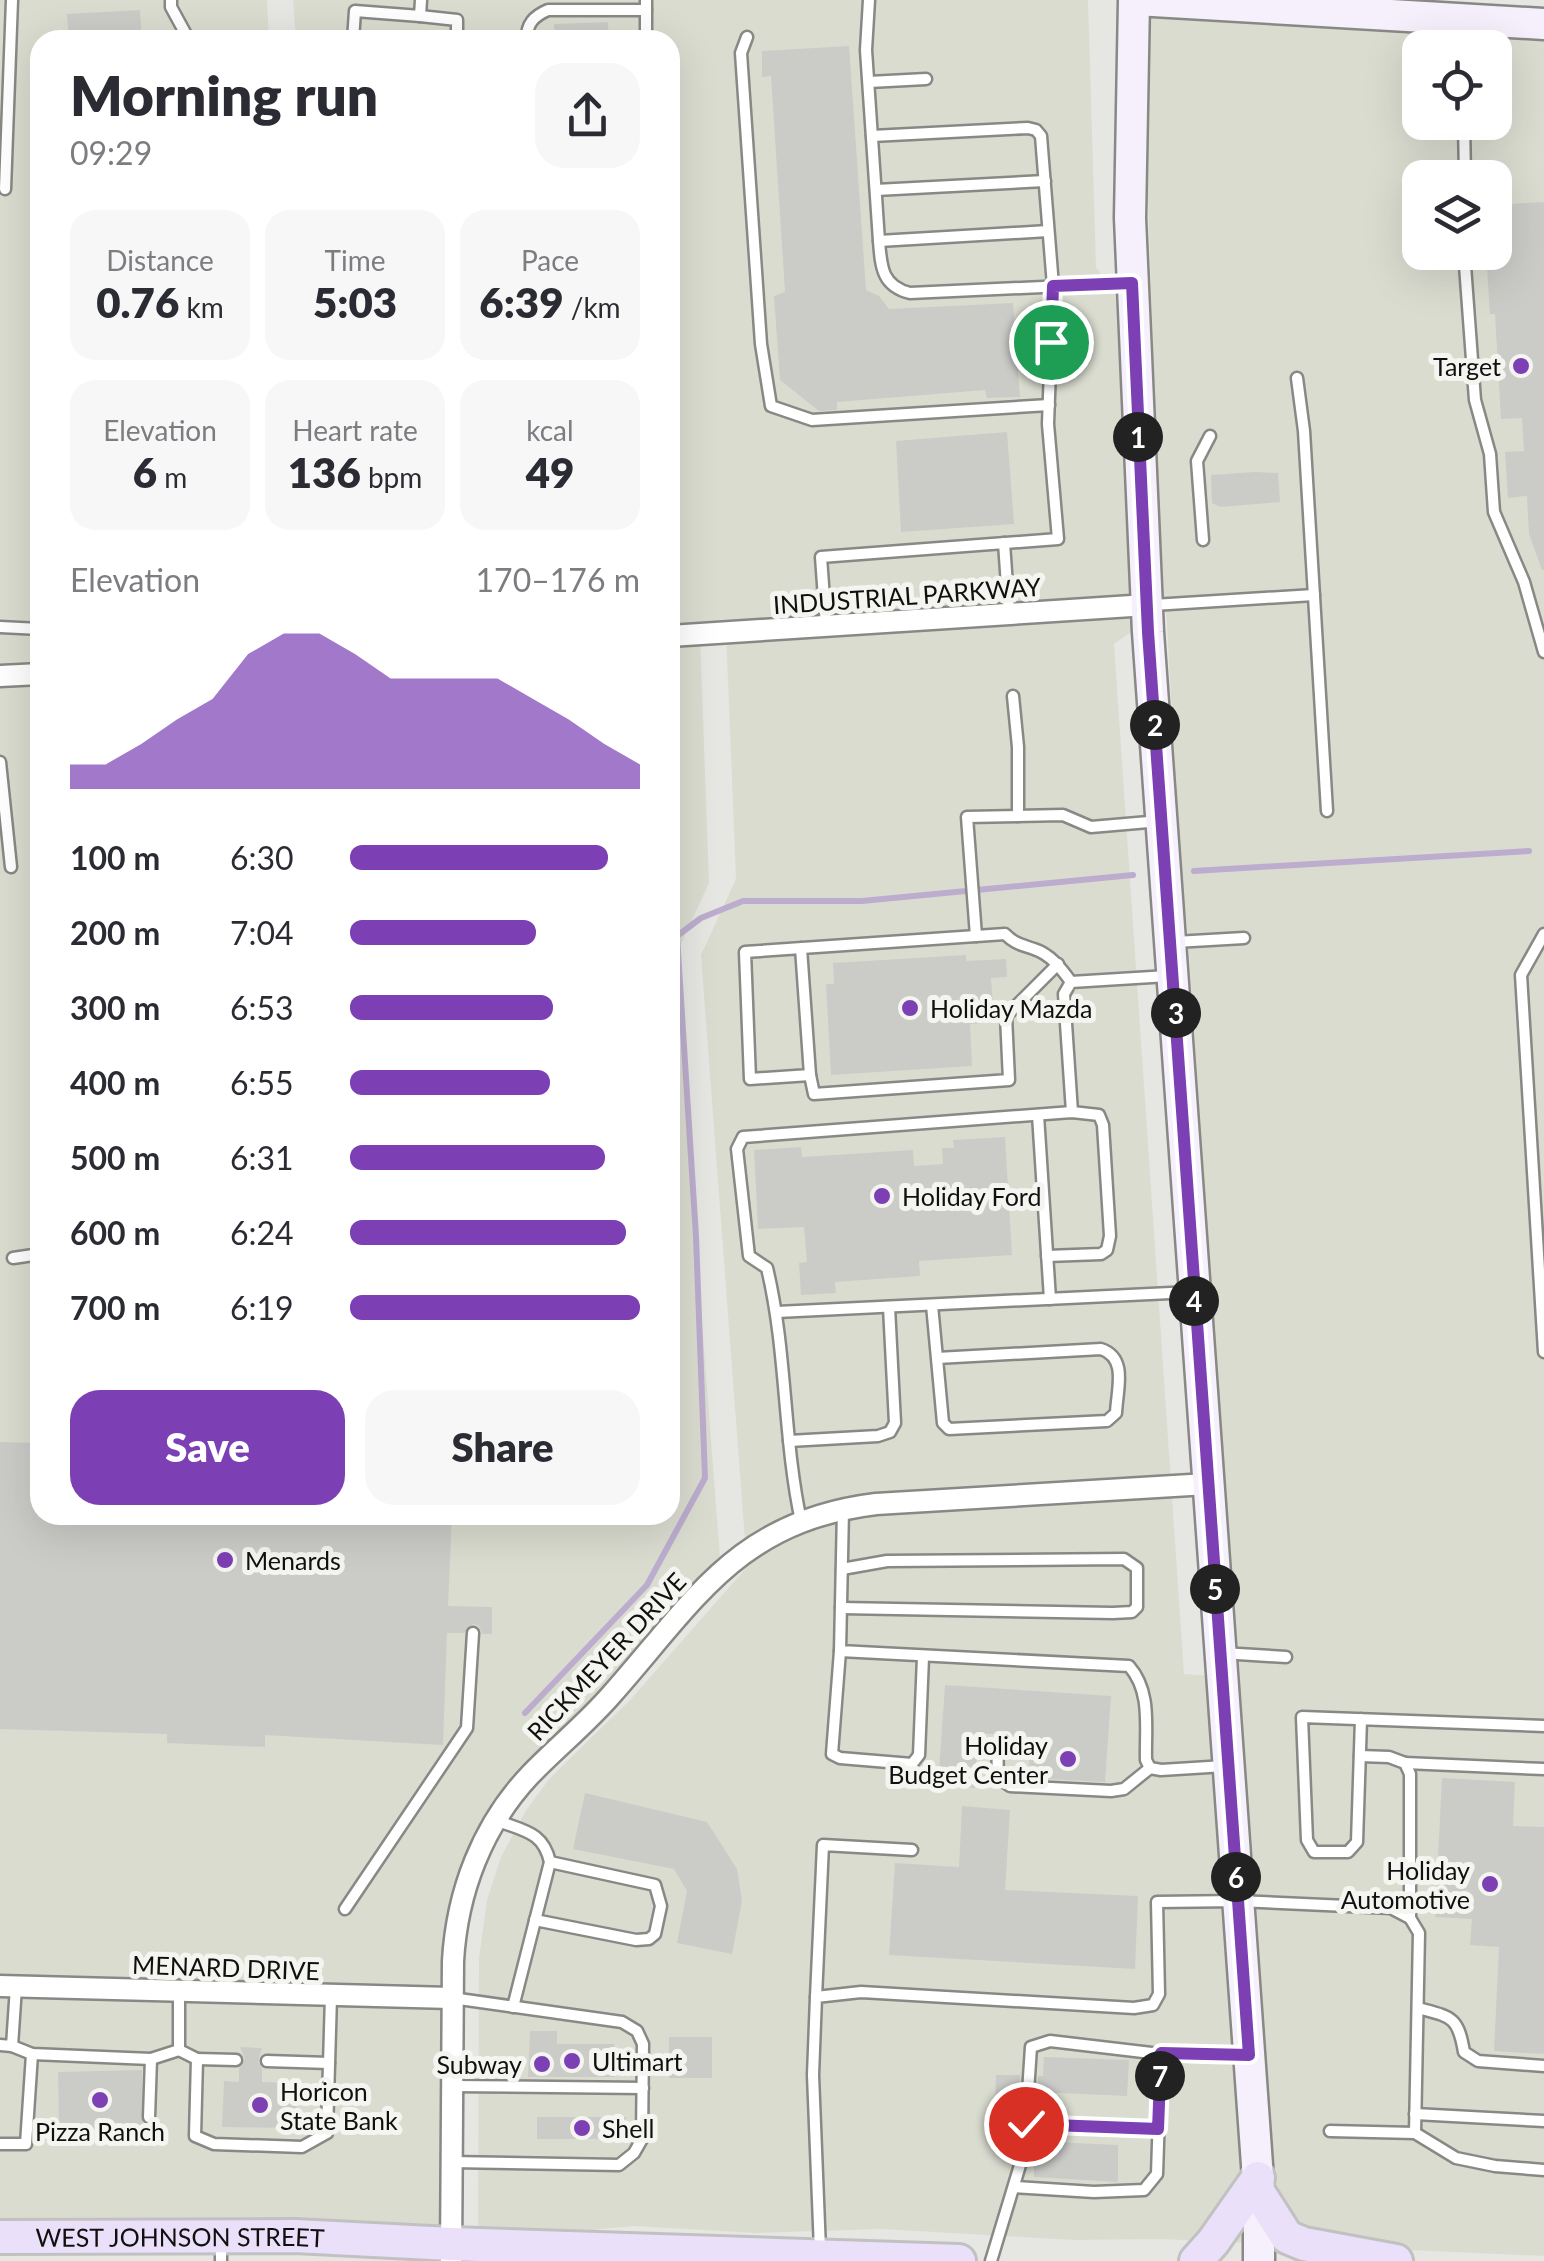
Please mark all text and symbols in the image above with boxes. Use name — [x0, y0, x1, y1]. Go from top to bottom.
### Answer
map controls — [1402, 30, 1512, 270]
button: locate — [1402, 30, 1512, 140]
text: Morning run — [70, 62, 378, 128]
button: share — [535, 63, 640, 168]
text: 09:29 — [70, 133, 152, 172]
button: layers — [1402, 160, 1512, 270]
text: Distance — [106, 243, 214, 277]
text: Time — [325, 243, 385, 277]
text: Pace — [521, 243, 579, 277]
text: 0.76 — [96, 277, 179, 327]
text: 5:03 — [313, 277, 397, 327]
text: 6:39 — [479, 277, 564, 327]
text: km — [179, 290, 224, 324]
text: /km — [564, 290, 621, 324]
pin — [1009, 300, 1094, 385]
icon: arrive — [1024, 315, 1079, 370]
place label: Target — [1433, 351, 1501, 381]
marker: Target — [1510, 355, 1532, 377]
pin: 1 — [1113, 412, 1163, 462]
text: Elevation — [103, 413, 217, 447]
text: Heart rate — [292, 413, 418, 447]
text: kcal — [526, 413, 574, 447]
text: 1 — [1130, 420, 1146, 454]
text: 6 — [133, 447, 157, 497]
text: 136 — [288, 447, 361, 497]
text: 49 — [526, 447, 574, 497]
text: m — [157, 460, 187, 494]
text: bpm — [361, 460, 422, 494]
text: Elevation — [70, 560, 200, 599]
text: 170–176 m — [476, 560, 640, 599]
street label: INDUSTRIAL PARKWAY — [772, 571, 1042, 619]
pin: 2 — [1130, 700, 1180, 750]
text: 2 — [1147, 708, 1163, 742]
text: 100 m — [70, 838, 160, 877]
text: 6:30 — [230, 838, 294, 877]
text: 200 m — [70, 913, 160, 952]
text: 7:04 — [230, 913, 294, 952]
text: 300 m — [70, 988, 160, 1027]
text: 6:53 — [230, 988, 294, 1027]
pin: 3 — [1151, 988, 1201, 1038]
place label: Holiday Mazda — [930, 993, 1092, 1023]
text: 3 — [1168, 996, 1184, 1030]
marker: Holiday Mazda — [899, 997, 921, 1019]
text: 400 m — [70, 1063, 160, 1102]
text: 6:55 — [230, 1063, 294, 1102]
text: 500 m — [70, 1138, 160, 1177]
text: 6:31 — [230, 1138, 294, 1177]
place label: Holiday Ford — [902, 1181, 1041, 1211]
marker: Holiday Ford — [871, 1185, 893, 1207]
text: 600 m — [70, 1213, 160, 1252]
text: 6:24 — [230, 1213, 294, 1252]
pin: 4 — [1169, 1276, 1219, 1326]
text: 4 — [1186, 1284, 1202, 1318]
text: 700 m — [70, 1288, 160, 1327]
text: 6:19 — [230, 1288, 294, 1327]
button: Save — [70, 1390, 345, 1505]
button: Share — [365, 1390, 640, 1505]
place label: Menards — [245, 1545, 341, 1575]
marker: Menards — [214, 1549, 236, 1571]
pin: 5 — [1190, 1564, 1240, 1614]
street label: RICKMEYER DRIVE — [520, 1566, 692, 1746]
text: 5 — [1207, 1572, 1223, 1606]
place label: Holiday Budget Center — [888, 1730, 1048, 1789]
marker: Holiday Budget Center — [1057, 1748, 1079, 1770]
pin: 6 — [1211, 1852, 1261, 1902]
place label: Holiday Automotive — [1341, 1855, 1470, 1914]
text: 6 — [1228, 1860, 1244, 1894]
marker: Holiday Automotive — [1479, 1873, 1501, 1895]
street label: MENARD DRIVE — [132, 1949, 320, 1985]
place label: Ultimart — [592, 2046, 683, 2076]
place label: Subway — [436, 2049, 522, 2079]
marker: Ultimart — [561, 2050, 583, 2072]
pin: 7 — [1135, 2051, 1185, 2101]
marker: Subway — [531, 2053, 553, 2075]
text: 7 — [1152, 2059, 1168, 2093]
place label: Horicon State Bank — [280, 2076, 398, 2135]
pin — [984, 2082, 1069, 2167]
marker: Pizza Ranch — [89, 2089, 111, 2111]
marker: Horicon State Bank — [249, 2094, 271, 2116]
icon: check — [999, 2097, 1054, 2152]
place label: Shell — [602, 2113, 654, 2143]
place label: Pizza Ranch — [35, 2116, 165, 2146]
marker: Shell — [571, 2117, 593, 2139]
street label: WEST JOHNSON STREET — [35, 2221, 326, 2253]

